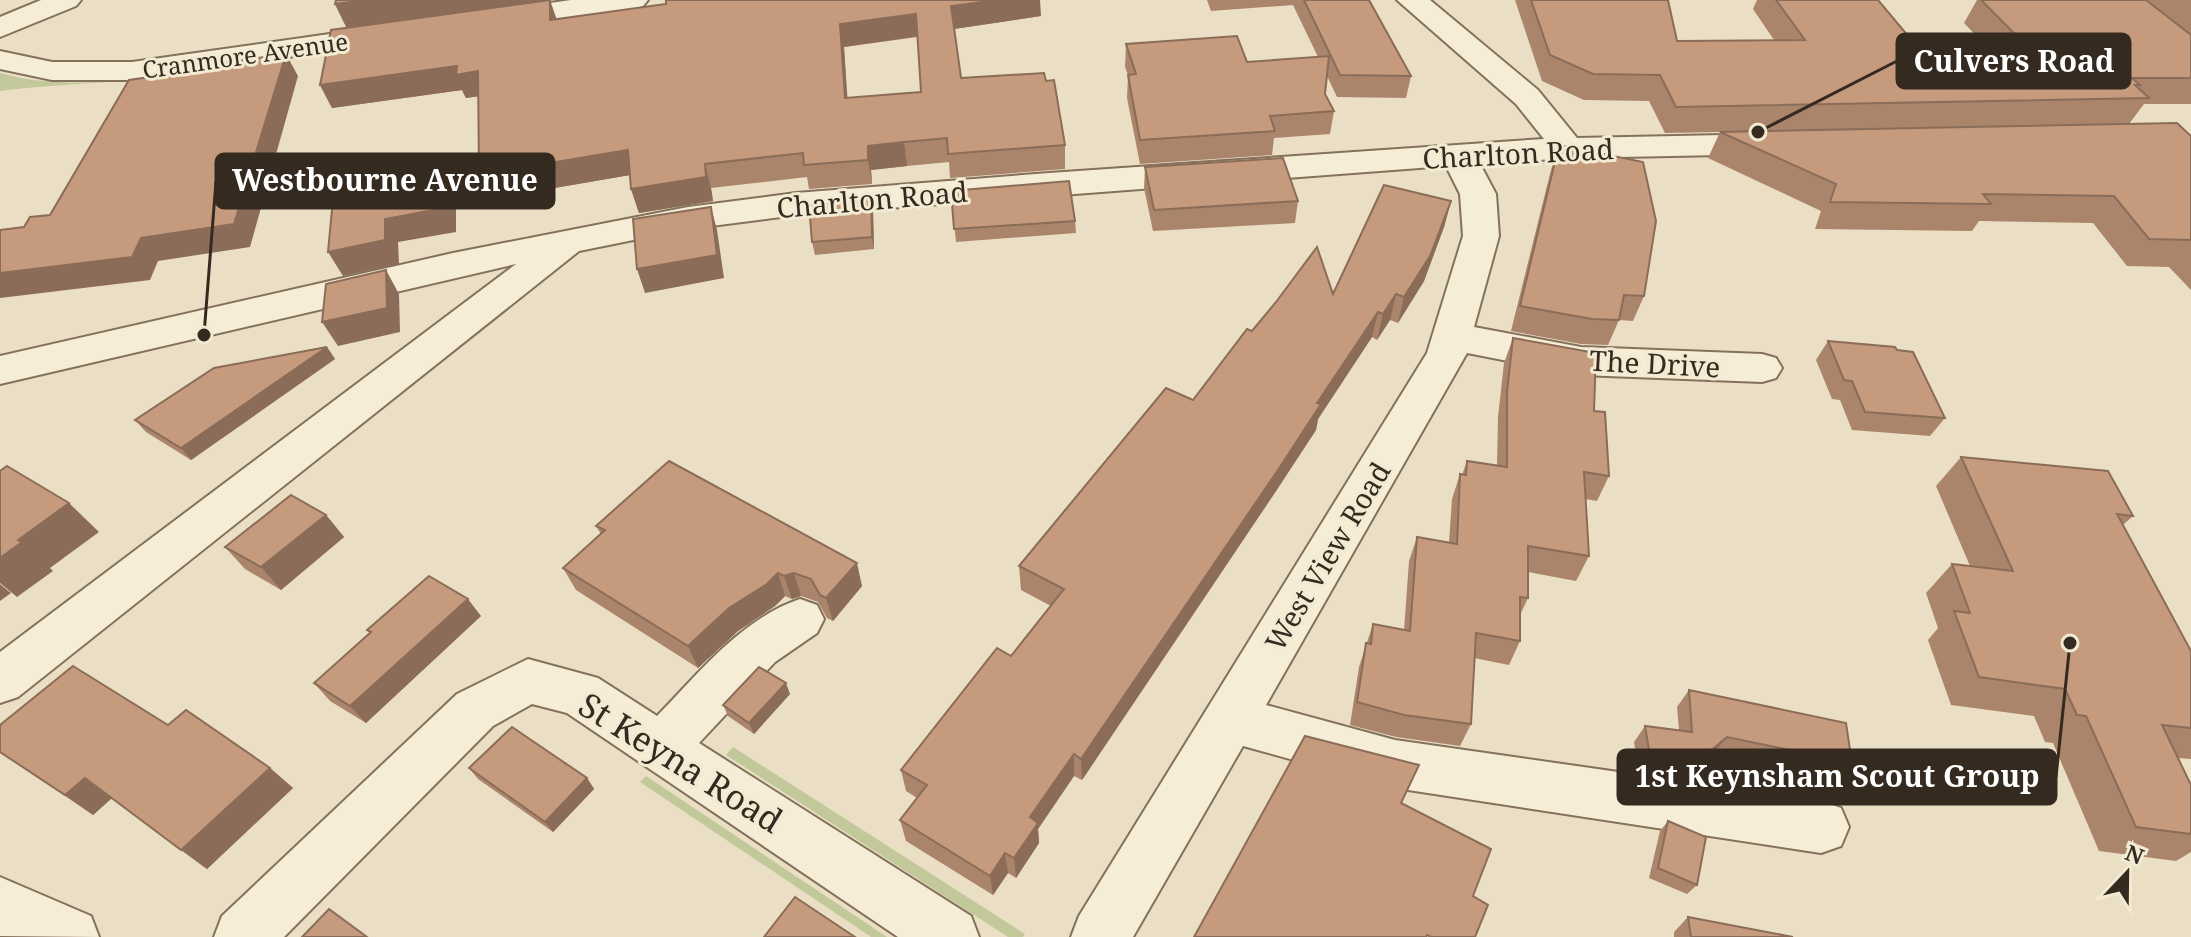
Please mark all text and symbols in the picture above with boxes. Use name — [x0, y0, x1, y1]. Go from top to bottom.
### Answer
street label: Cranmore Avenue — [140, 24, 350, 86]
callout: Culvers Road — [1897, 34, 2130, 88]
text: Culvers Road — [1913, 40, 2115, 81]
street label: Charlton Road — [1421, 129, 1615, 177]
callout: Westbourne Avenue — [216, 154, 554, 208]
text: Westbourne Avenue — [232, 159, 538, 200]
street label: Charlton Road — [775, 172, 969, 226]
street label: The Drive — [1589, 341, 1721, 385]
street label: West View Road — [1256, 454, 1398, 658]
street label: St Keyna Road — [571, 681, 792, 843]
callout: 1st Keynsham Scout Group — [1618, 750, 2056, 804]
text: 1st Keynsham Scout Group — [1634, 755, 2040, 796]
north arrow — [2087, 833, 2167, 913]
text: N — [2121, 836, 2149, 871]

